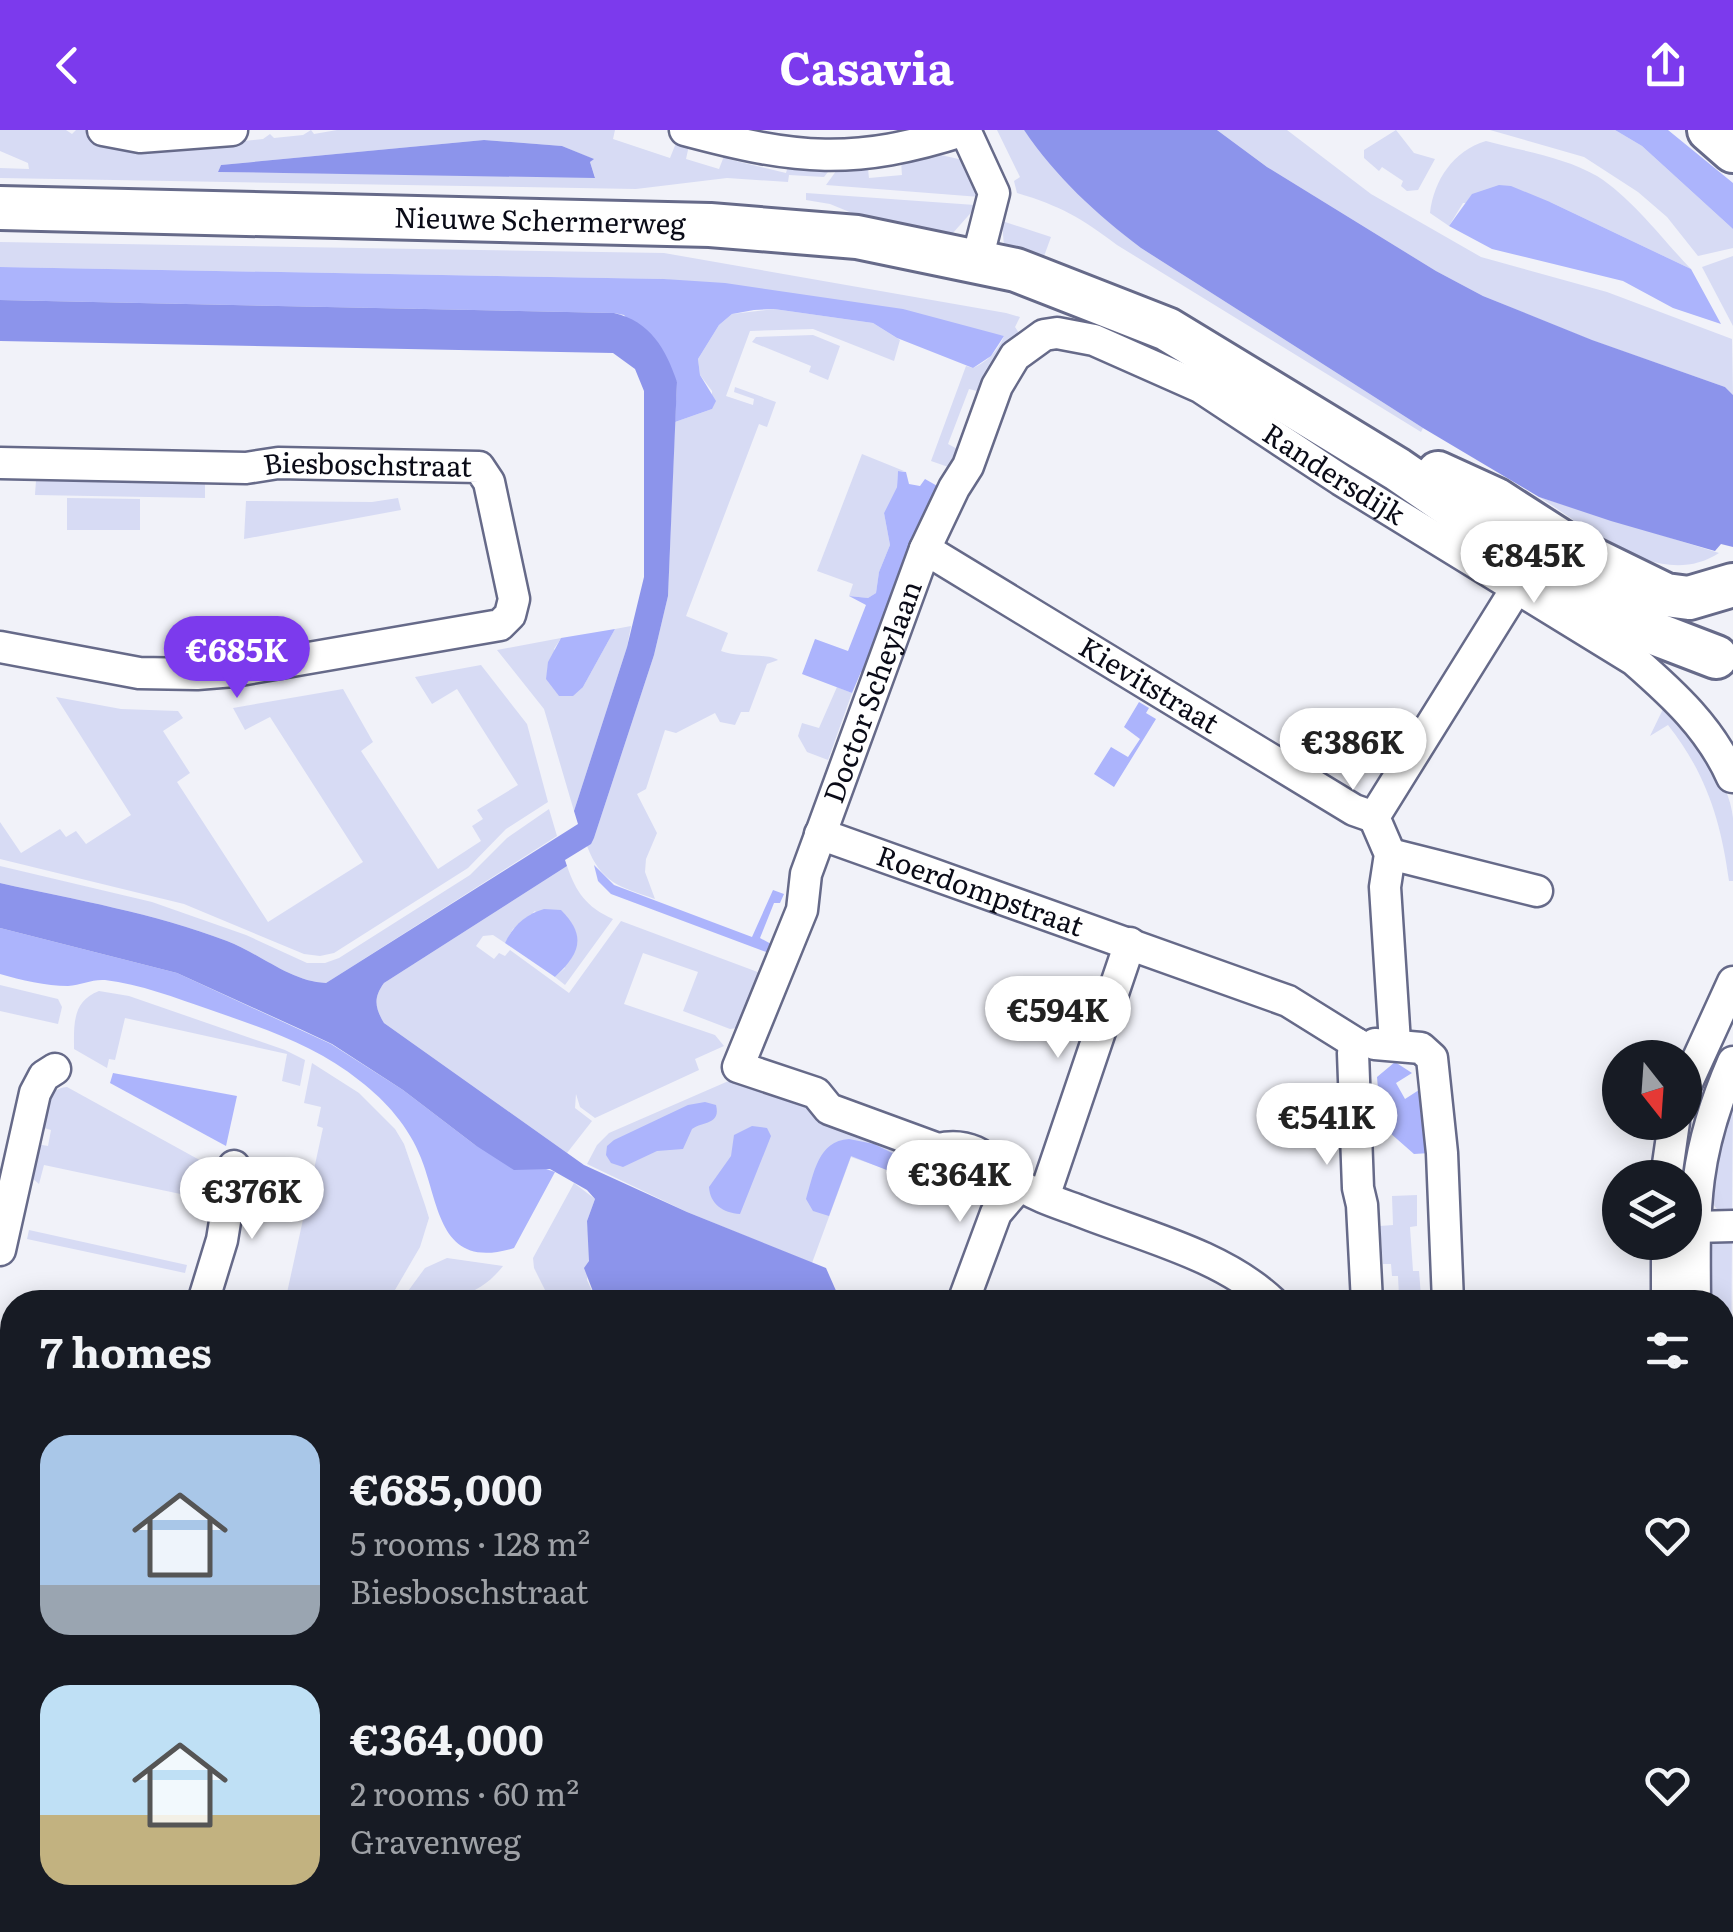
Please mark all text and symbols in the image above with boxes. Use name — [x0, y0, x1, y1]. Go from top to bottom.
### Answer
text: Casavia — [779, 32, 954, 99]
icon: back — [40, 38, 95, 93]
icon: share — [1638, 38, 1693, 93]
street label: Nieuwe Schermerweg — [393, 194, 687, 243]
street label: Randersdijk — [1255, 411, 1415, 534]
street label: Biesboschstraat — [260, 440, 473, 486]
pin: €845K — [1464, 521, 1604, 606]
text: €845K — [1483, 529, 1585, 577]
street label: Doctor Scheylaan — [811, 574, 931, 808]
pin: €685K — [167, 616, 307, 701]
text: €685K — [186, 624, 288, 672]
street label: Kievitstraat — [1072, 625, 1229, 743]
pin: €386K — [1283, 708, 1423, 793]
text: €386K — [1302, 716, 1404, 764]
street label: Roerdompstraat — [872, 833, 1091, 946]
pin: €594K — [988, 976, 1128, 1061]
text: €594K — [1007, 984, 1109, 1032]
north arrow — [1602, 1040, 1702, 1140]
map controls — [1602, 1040, 1702, 1260]
pin: €541K — [1257, 1083, 1397, 1168]
text: €541K — [1278, 1091, 1376, 1139]
pin: €364K — [890, 1140, 1030, 1225]
text: €364K — [908, 1148, 1012, 1196]
pin: €376K — [182, 1157, 322, 1242]
button: layers — [1602, 1160, 1702, 1260]
text: €376K — [202, 1165, 302, 1213]
text: 7 homes — [40, 1319, 212, 1381]
icon: filters — [1640, 1323, 1695, 1378]
text: €685,000 — [350, 1456, 543, 1518]
icon: home — [120, 1475, 240, 1595]
icon: heart — [1640, 1508, 1695, 1563]
text: 5 rooms · 128 m² — [350, 1518, 590, 1566]
text: Biesboschstraat — [350, 1566, 589, 1614]
text: €364,000 — [350, 1706, 544, 1768]
icon: home — [120, 1725, 240, 1845]
icon: heart — [1640, 1758, 1695, 1813]
text: 2 rooms · 60 m² — [350, 1768, 579, 1816]
text: Gravenweg — [350, 1816, 521, 1864]

